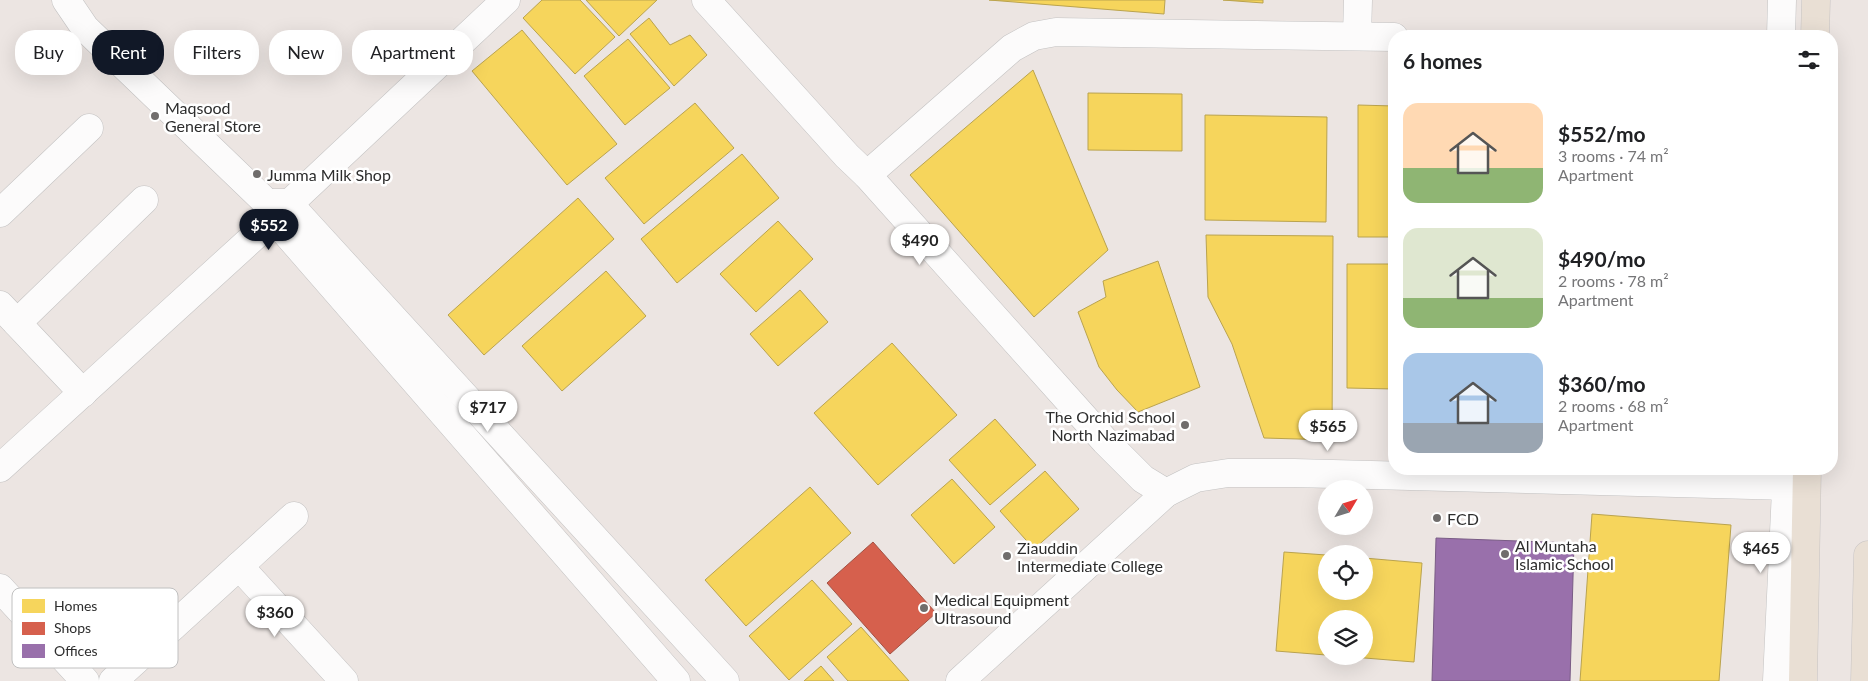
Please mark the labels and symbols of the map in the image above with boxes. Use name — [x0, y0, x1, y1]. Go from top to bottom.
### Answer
place label: Maqsood General Store — [165, 98, 261, 135]
marker: Maqsood General Store — [149, 110, 161, 122]
place label: Jumma Milk Shop — [267, 165, 391, 184]
marker: Jumma Milk Shop — [251, 168, 263, 180]
pin: $552 — [239, 208, 299, 251]
pin: $490 — [890, 224, 950, 266]
pin: $717 — [458, 390, 518, 433]
place label: The Orchid School North Nazimabad — [1045, 407, 1175, 444]
pin: $565 — [1298, 410, 1358, 452]
marker: The Orchid School North Nazimabad — [1179, 419, 1191, 431]
north arrow — [1318, 480, 1372, 535]
place label: FCD — [1447, 509, 1479, 528]
marker: FCD — [1431, 512, 1443, 524]
pin: $465 — [1731, 532, 1791, 574]
place label: Al Muntaha Islamic School — [1515, 536, 1614, 573]
place label: Ziauddin Intermediate College — [1017, 538, 1163, 575]
marker: Al Muntaha Islamic School — [1499, 548, 1511, 560]
marker: Ziauddin Intermediate College — [1001, 550, 1013, 562]
legend — [12, 588, 178, 668]
place label: Medical Equipment Ultrasound — [934, 590, 1069, 627]
pin: $360 — [245, 596, 305, 638]
text: Homes — [54, 597, 97, 614]
marker: Medical Equipment Ultrasound — [918, 602, 930, 614]
text: Shops — [54, 619, 91, 636]
text: Offices — [54, 642, 98, 659]

